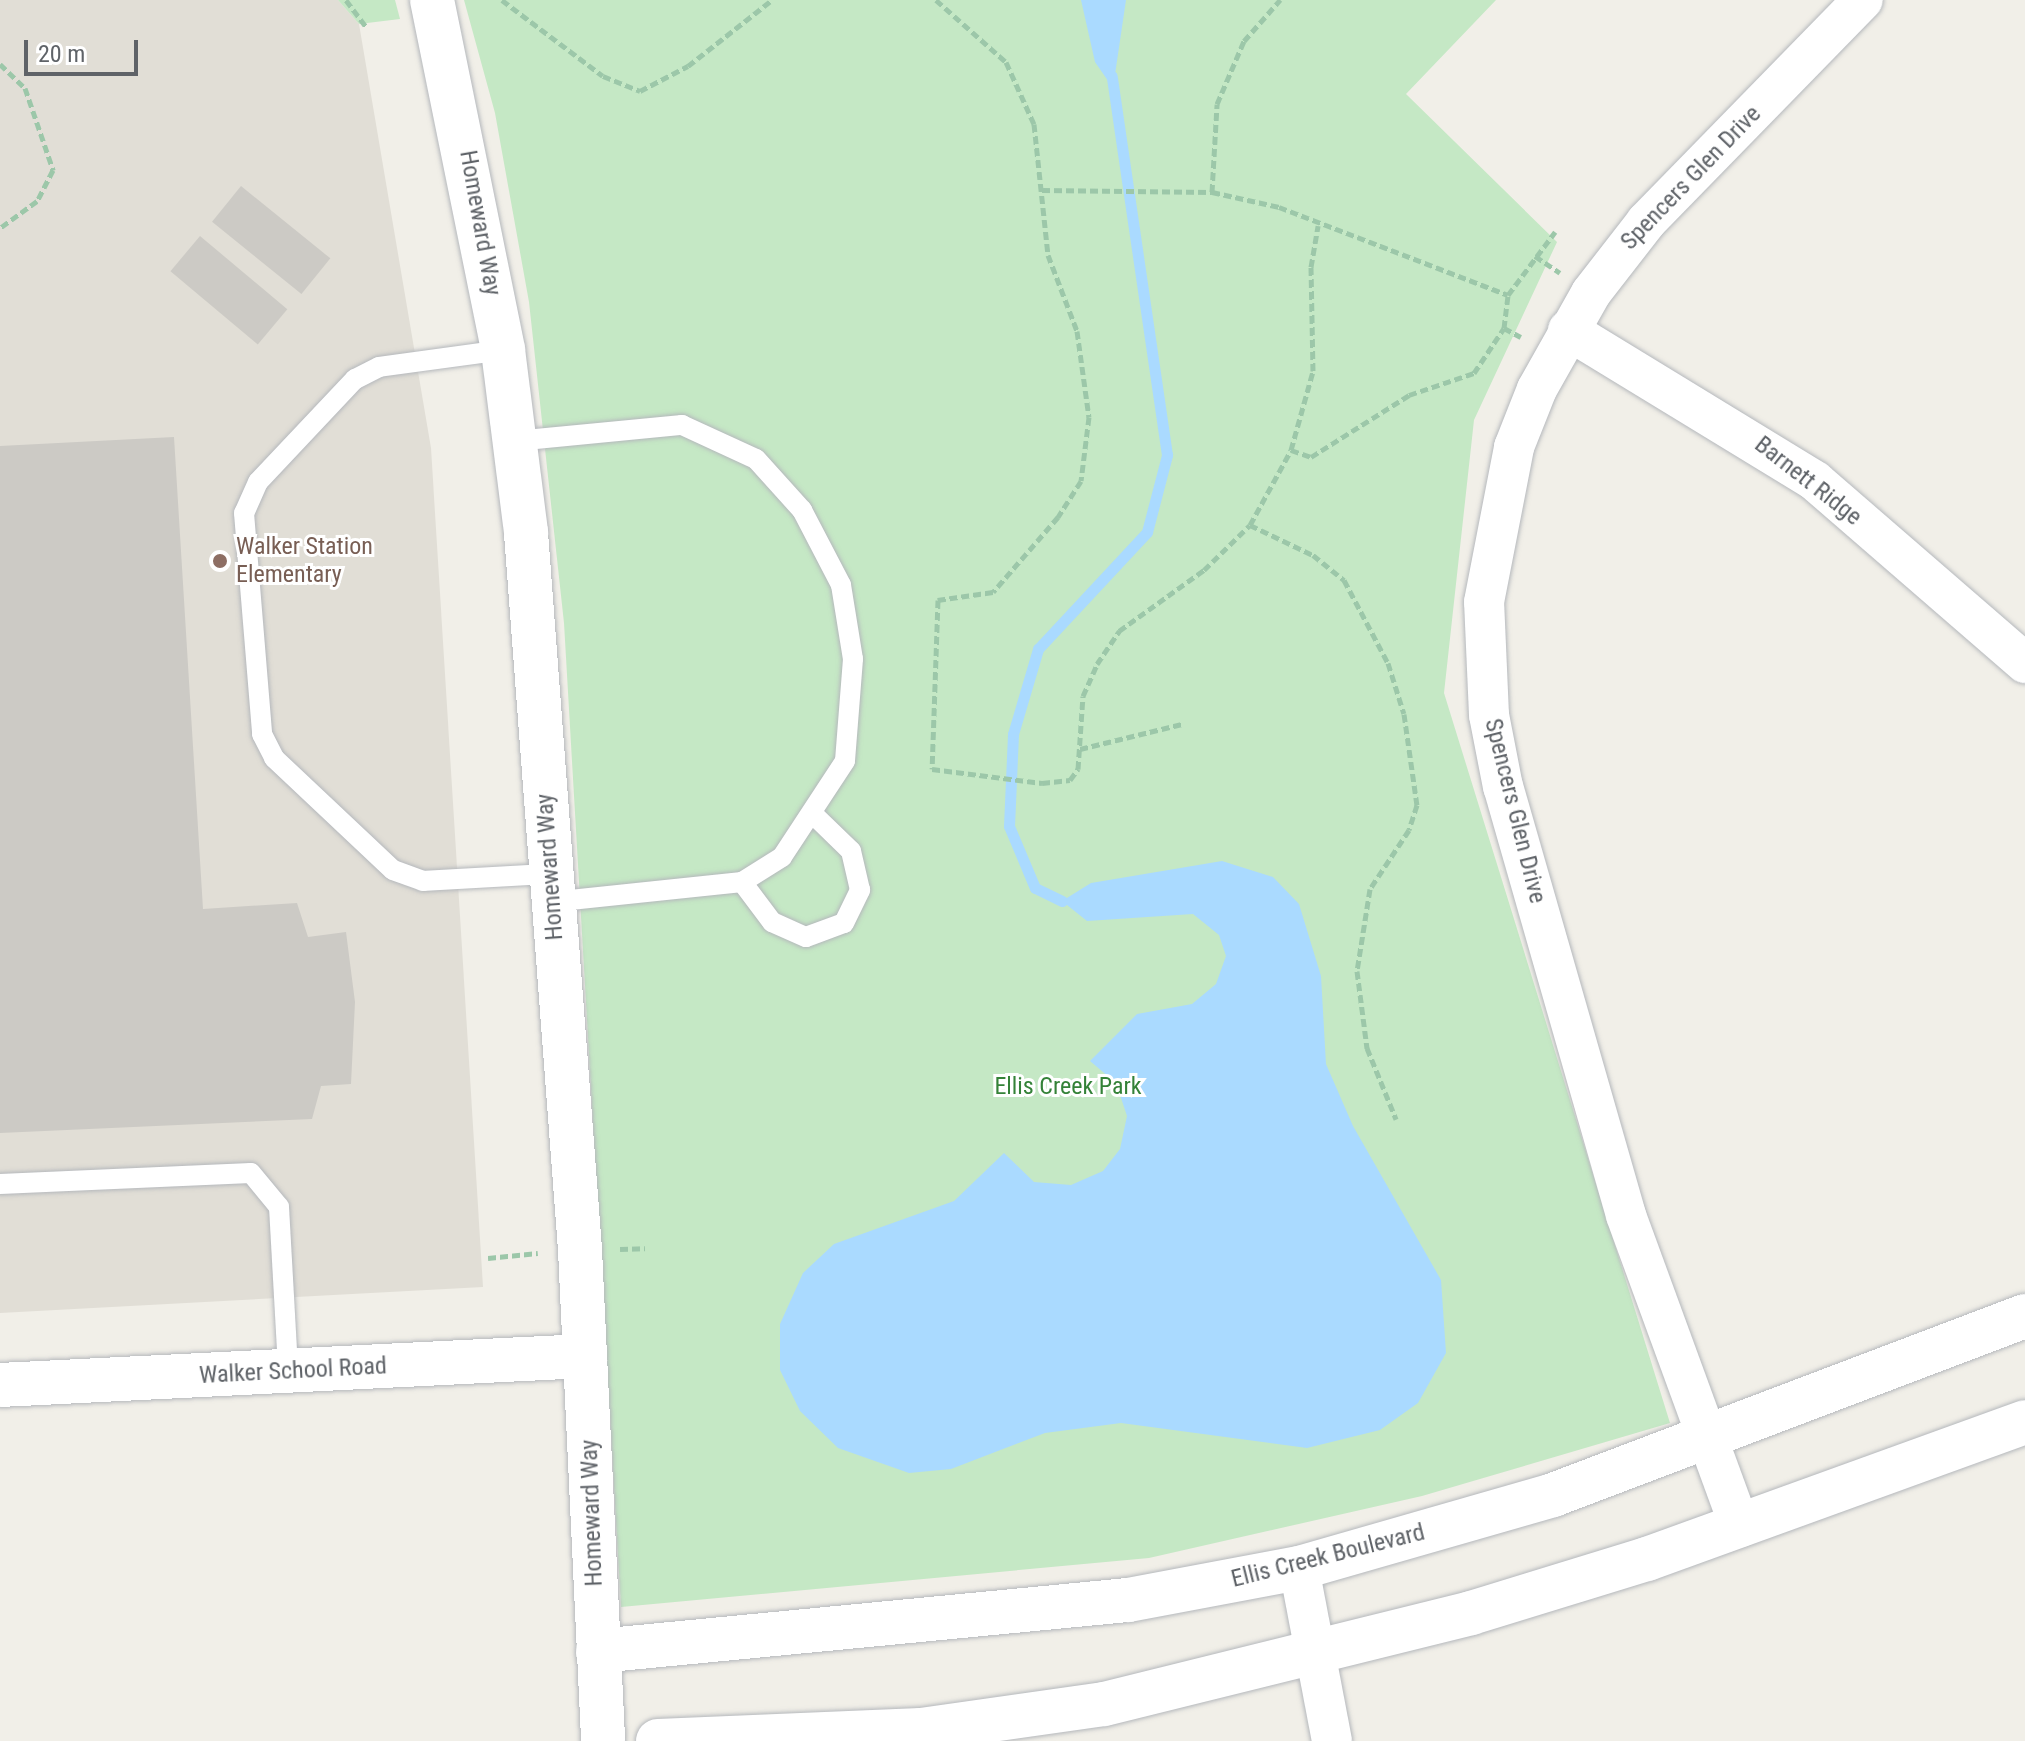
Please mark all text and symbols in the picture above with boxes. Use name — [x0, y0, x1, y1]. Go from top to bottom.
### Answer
scale bar — [28, 24, 142, 74]
text: 20 m — [38, 40, 85, 68]
street label: Spencers Glen Drive — [1615, 100, 1767, 256]
street label: Homeward Way — [453, 148, 507, 298]
street label: Barnett Ridge — [1749, 430, 1867, 532]
place label: Walker Station Elementary — [236, 533, 373, 589]
marker: Walker Station Elementary — [211, 552, 229, 570]
street label: Spencers Glen Drive — [1478, 716, 1552, 906]
street label: Homeward Way — [531, 793, 569, 941]
park label: Ellis Creek Park — [994, 1073, 1142, 1101]
street label: Walker School Road — [198, 1352, 388, 1390]
street label: Homeward Way — [575, 1439, 609, 1587]
street label: Ellis Creek Boulevard — [1228, 1518, 1428, 1594]

